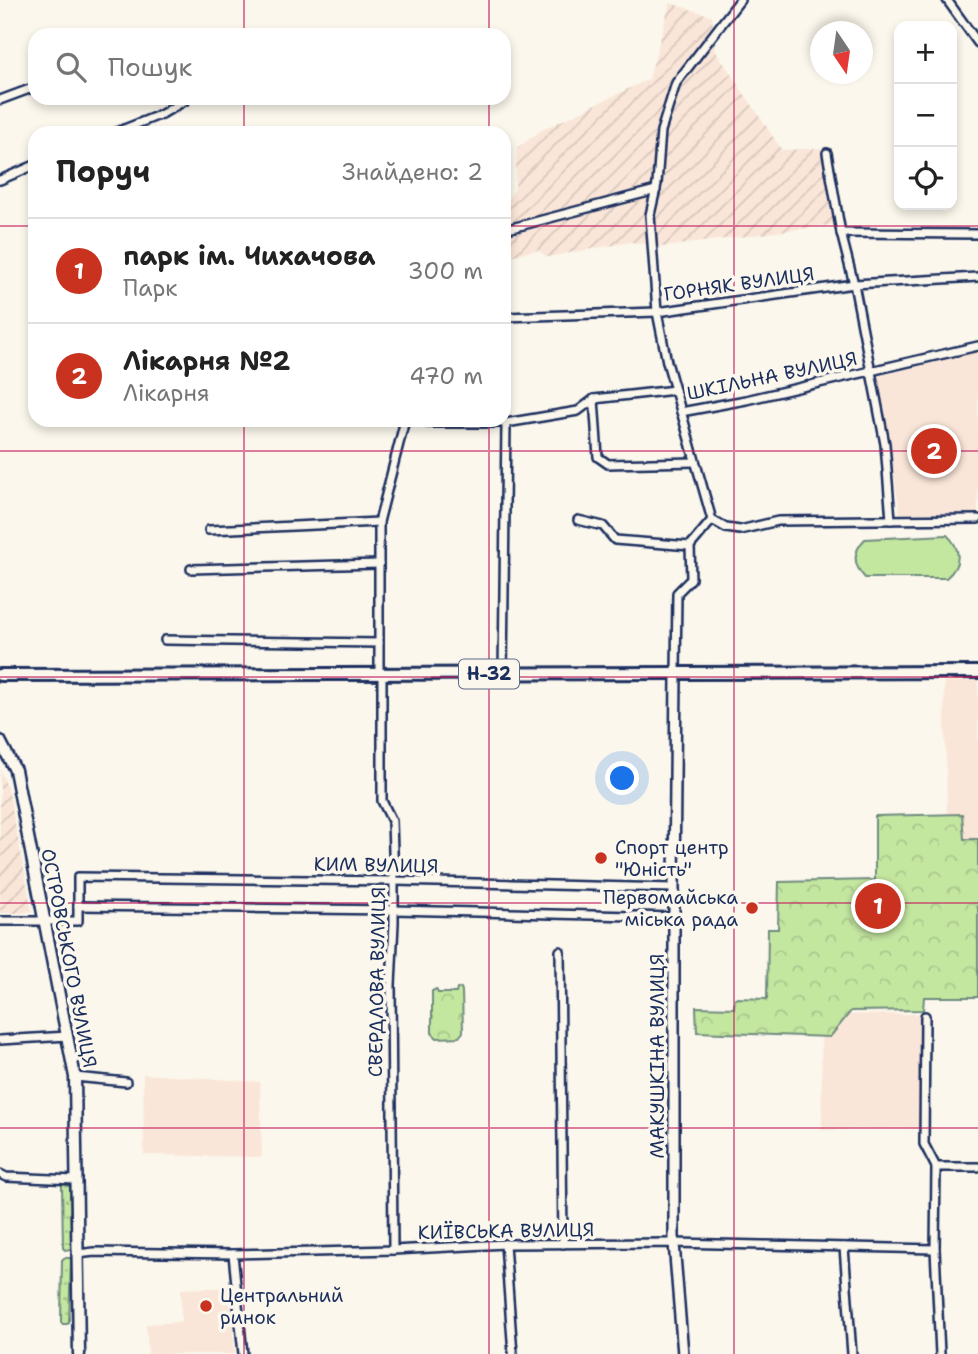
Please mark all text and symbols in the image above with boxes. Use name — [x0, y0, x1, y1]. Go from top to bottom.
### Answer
north arrow — [810, 21, 873, 84]
map controls — [894, 21, 957, 210]
button: + — [894, 21, 957, 84]
search box — [28, 28, 511, 105]
icon: search — [52, 48, 90, 86]
text: Пошук — [108, 49, 192, 84]
button: − — [894, 84, 957, 147]
button: locate — [894, 147, 957, 210]
text: Поруч — [56, 151, 150, 192]
text: Знайдено: 2 — [342, 157, 483, 187]
text: парк ім. Чихачова — [123, 238, 376, 273]
text: 1 — [74, 256, 84, 286]
text: 300 m — [408, 256, 483, 286]
street label: ГОРНЯК ВУЛИЦЯ — [662, 261, 816, 307]
text: Парк — [123, 273, 178, 303]
text: Лікарня №2 — [123, 343, 291, 378]
street label: ШКІЛЬНА ВУЛИЦЯ — [685, 346, 859, 406]
text: 2 — [71, 361, 87, 391]
text: 470 m — [409, 361, 483, 391]
text: Лікарня — [123, 378, 210, 408]
pin: 2 — [911, 425, 957, 477]
road number: Н-32 — [459, 660, 519, 688]
your location — [605, 761, 639, 795]
place label: Спорт центр "Юність" — [615, 835, 729, 882]
street label: ОСТРОВСЬКОГО ВУЛИЦЯ — [35, 846, 103, 1070]
marker: Спорт центр "Юність" — [593, 850, 609, 866]
street label: КИМ ВУЛИЦЯ — [313, 851, 439, 879]
pin: 1 — [855, 880, 901, 932]
place label: Первомайська міська рада — [603, 885, 738, 932]
street label: СВЕРДЛОВА ВУЛИЦЯ — [363, 887, 391, 1077]
marker: Первомайська міська рада — [744, 900, 760, 916]
street label: МАКУШКІНА ВУЛИЦЯ — [645, 954, 670, 1158]
street label: КИЇВСЬКА ВУЛИЦЯ — [417, 1217, 595, 1245]
place label: Центральний ринок — [220, 1283, 344, 1330]
marker: Центральний ринок — [198, 1298, 214, 1314]

